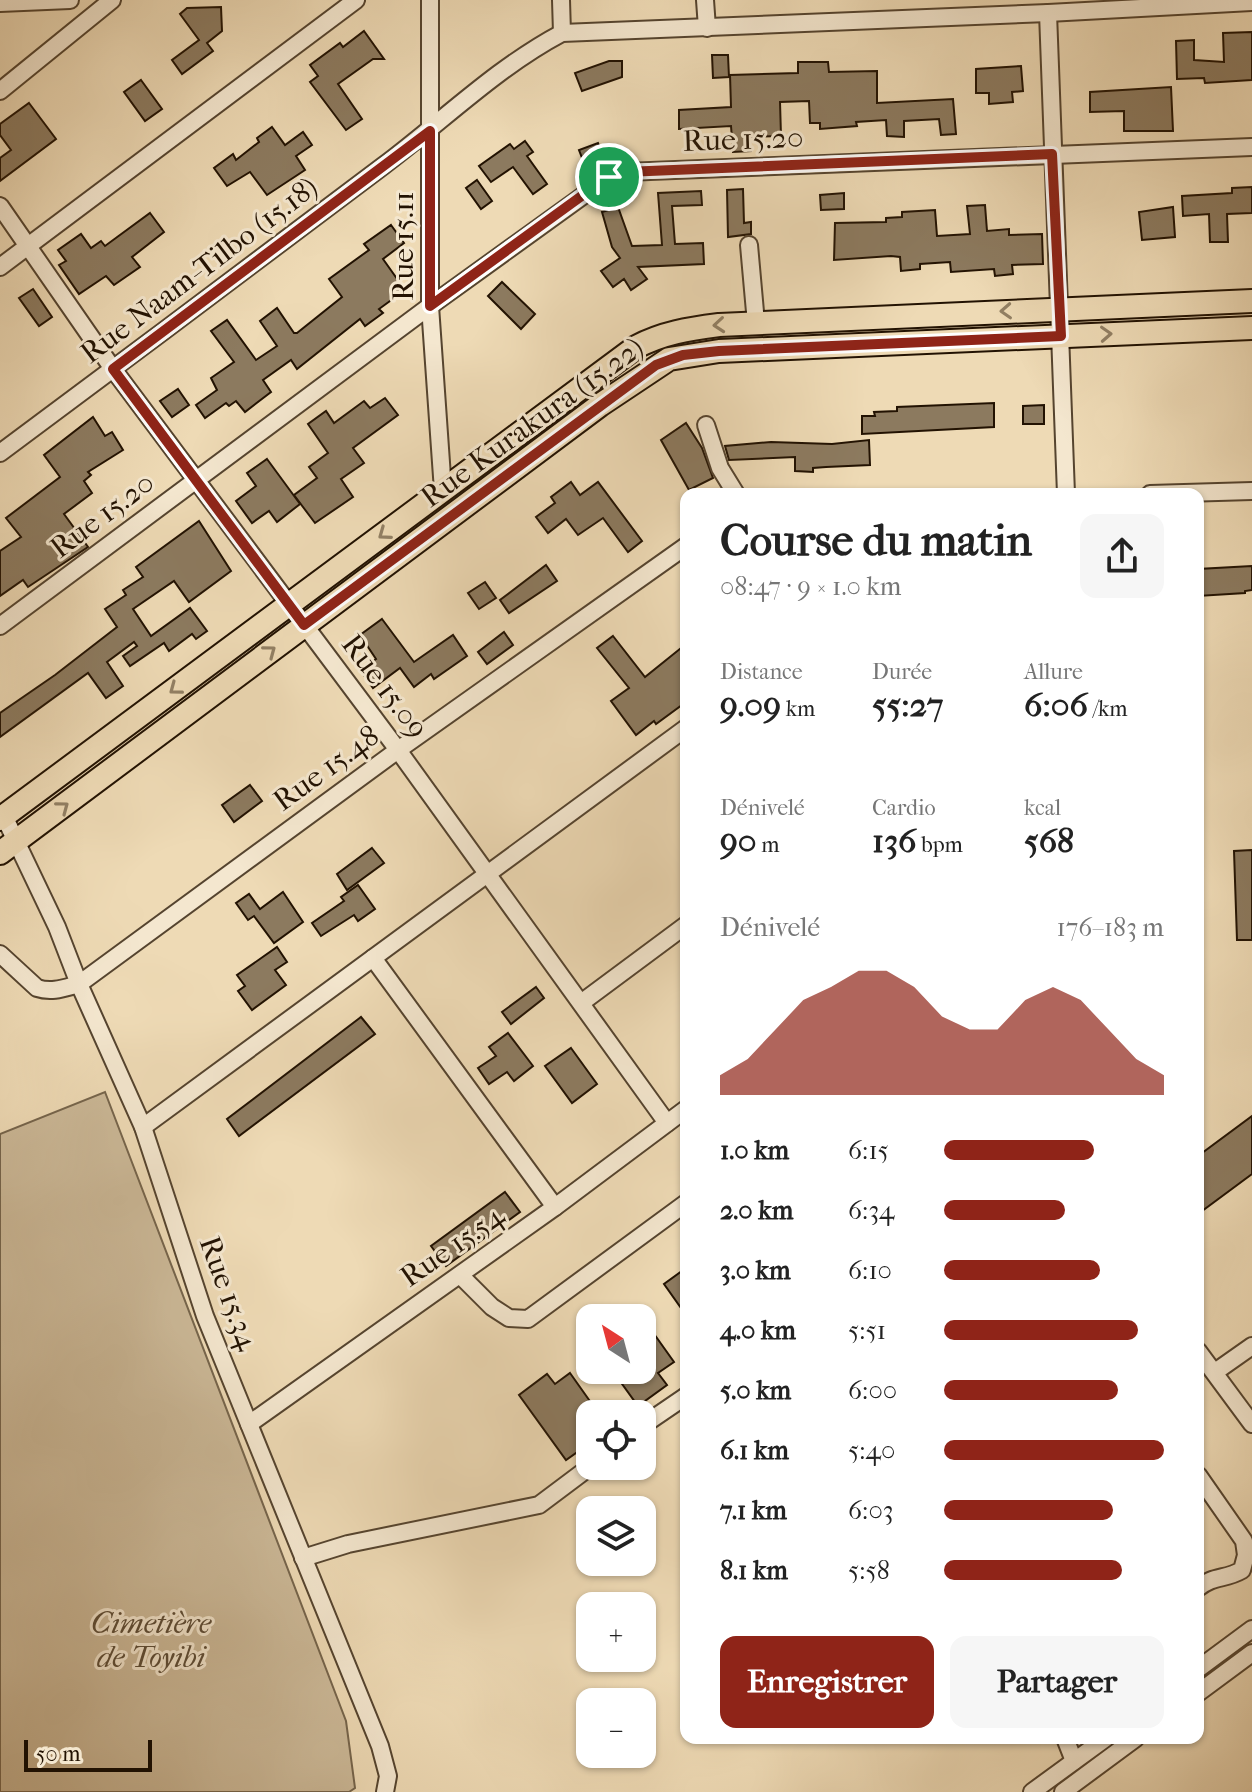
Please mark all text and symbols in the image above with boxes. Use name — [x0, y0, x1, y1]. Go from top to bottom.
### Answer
street label: Rue 15.20 — [682, 120, 804, 159]
pin — [575, 143, 643, 211]
icon: arrive — [587, 155, 631, 199]
street label: Rue Naam-Tilbo (15.18) — [74, 170, 325, 371]
street label: Rue 15.11 — [386, 191, 421, 301]
one-way arrow — [999, 302, 1012, 319]
one-way arrow — [712, 317, 725, 334]
one-way arrow — [1100, 326, 1113, 343]
street label: Rue Kurakura (15.22) — [414, 330, 650, 515]
street label: Rue 15.20 — [44, 465, 161, 566]
button: share — [1080, 514, 1164, 598]
text: Course du matin — [720, 515, 1032, 566]
one-way arrow — [379, 524, 393, 539]
text: 08:47 · 9 × 1.0 km — [720, 571, 901, 602]
street label: Rue 15.09 — [334, 627, 435, 745]
one-way arrow — [262, 646, 276, 660]
text: Distance — [720, 659, 803, 685]
text: Durée — [872, 659, 932, 685]
text: Allure — [1024, 659, 1083, 685]
one-way arrow — [169, 679, 184, 693]
text: 9.09 — [720, 685, 781, 725]
text: 55:27 — [872, 685, 943, 725]
text: 6:06 — [1024, 685, 1088, 725]
text: km — [781, 696, 815, 722]
text: /km — [1088, 696, 1128, 722]
street label: Rue 15.48 — [267, 718, 386, 818]
text: Dénivelé — [720, 795, 805, 821]
text: Cardio — [872, 795, 936, 821]
text: kcal — [1024, 795, 1061, 821]
one-way arrow — [54, 803, 69, 817]
text: 90 — [720, 821, 757, 861]
text: 136 — [872, 821, 917, 861]
text: 568 — [1024, 821, 1074, 861]
text: m — [757, 832, 780, 858]
text: bpm — [917, 832, 963, 858]
text: Dénivelé — [720, 912, 820, 943]
text: 176–183 m — [1057, 912, 1164, 943]
text: 1.0 km — [720, 1135, 789, 1166]
text: 6:15 — [848, 1135, 889, 1166]
text: 2.0 km — [720, 1195, 793, 1226]
text: 6:34 — [848, 1195, 894, 1226]
street label: Rue 15.54 — [394, 1197, 512, 1295]
street label: Rue 15.34 — [192, 1231, 266, 1356]
text: 3.0 km — [720, 1255, 791, 1286]
text: 6:10 — [848, 1255, 892, 1286]
north arrow — [576, 1304, 656, 1384]
map controls — [576, 1304, 656, 1768]
text: 4.0 km — [720, 1315, 796, 1346]
text: 5:51 — [848, 1315, 886, 1346]
text: 5.0 km — [720, 1375, 791, 1406]
text: 6:00 — [848, 1375, 897, 1406]
button: locate — [576, 1400, 656, 1480]
text: 6.1 km — [720, 1435, 789, 1466]
text: 5:40 — [848, 1435, 895, 1466]
text: 7.1 km — [720, 1495, 787, 1526]
text: 6:03 — [848, 1495, 893, 1526]
button: layers — [576, 1496, 656, 1576]
text: 8.1 km — [720, 1555, 788, 1586]
text: 5:58 — [848, 1555, 890, 1586]
button: + — [576, 1592, 656, 1672]
park label: Cimetière de Toyibi — [91, 1606, 212, 1675]
button: Enregistrer — [720, 1636, 934, 1728]
button: Partager — [950, 1636, 1164, 1728]
button: − — [576, 1688, 656, 1768]
scale bar — [24, 1736, 152, 1772]
text: 50 m — [36, 1741, 81, 1767]

